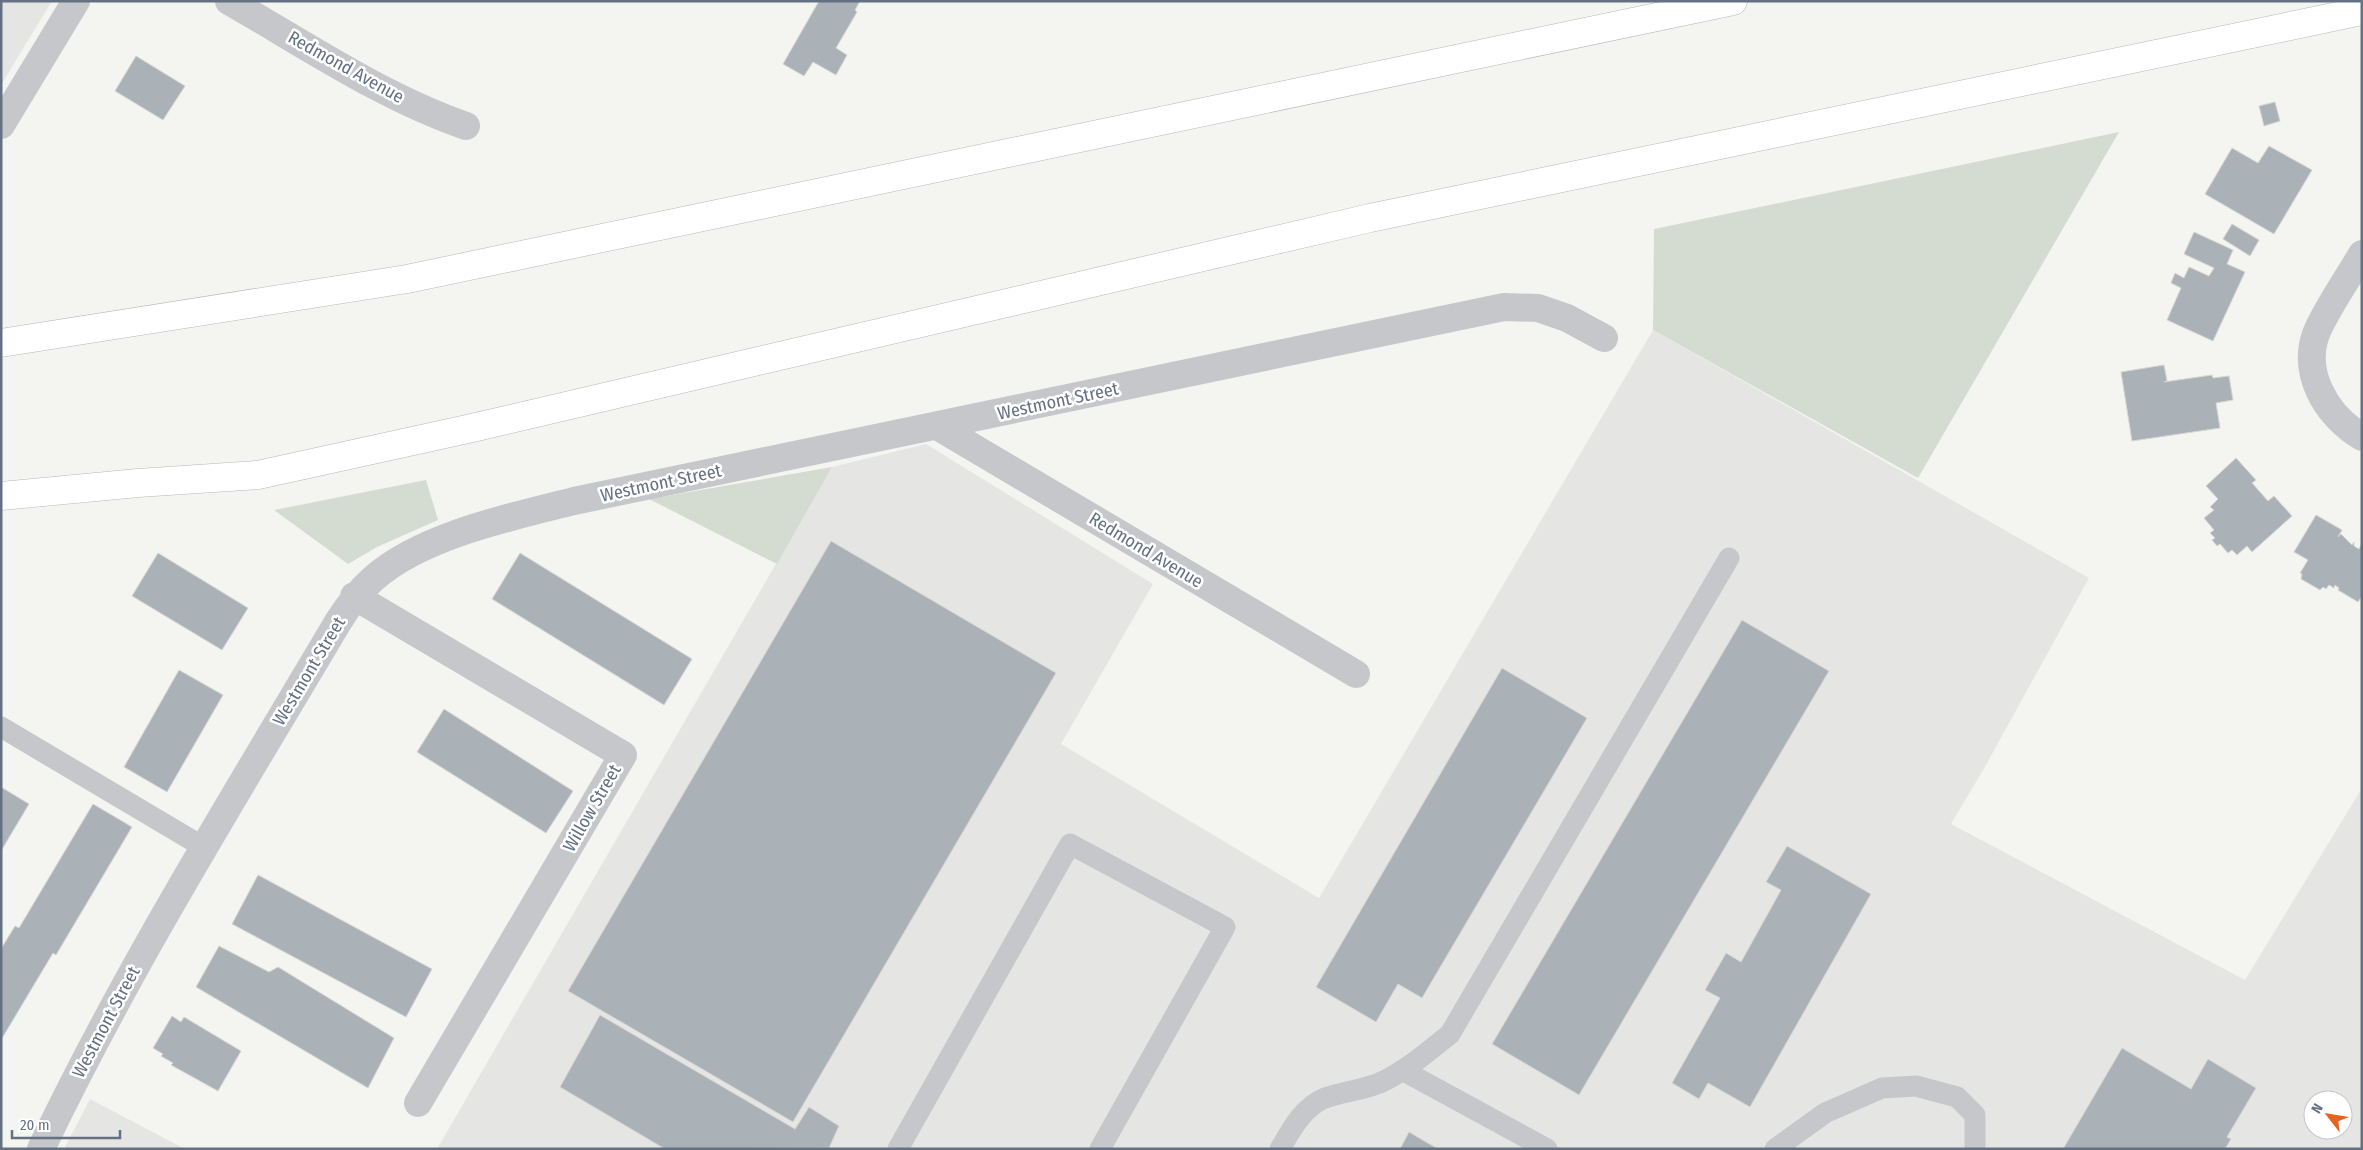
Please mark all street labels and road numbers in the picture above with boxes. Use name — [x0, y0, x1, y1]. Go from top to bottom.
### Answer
street label: Redmond Avenue — [284, 26, 408, 108]
street label: Westmont Street — [996, 377, 1121, 425]
street label: Westmont Street — [599, 459, 724, 507]
street label: Redmond Avenue — [1085, 507, 1207, 593]
street label: Westmont Street — [268, 613, 350, 729]
street label: Willow Street — [558, 760, 626, 856]
street label: Westmont Street — [67, 962, 145, 1081]

